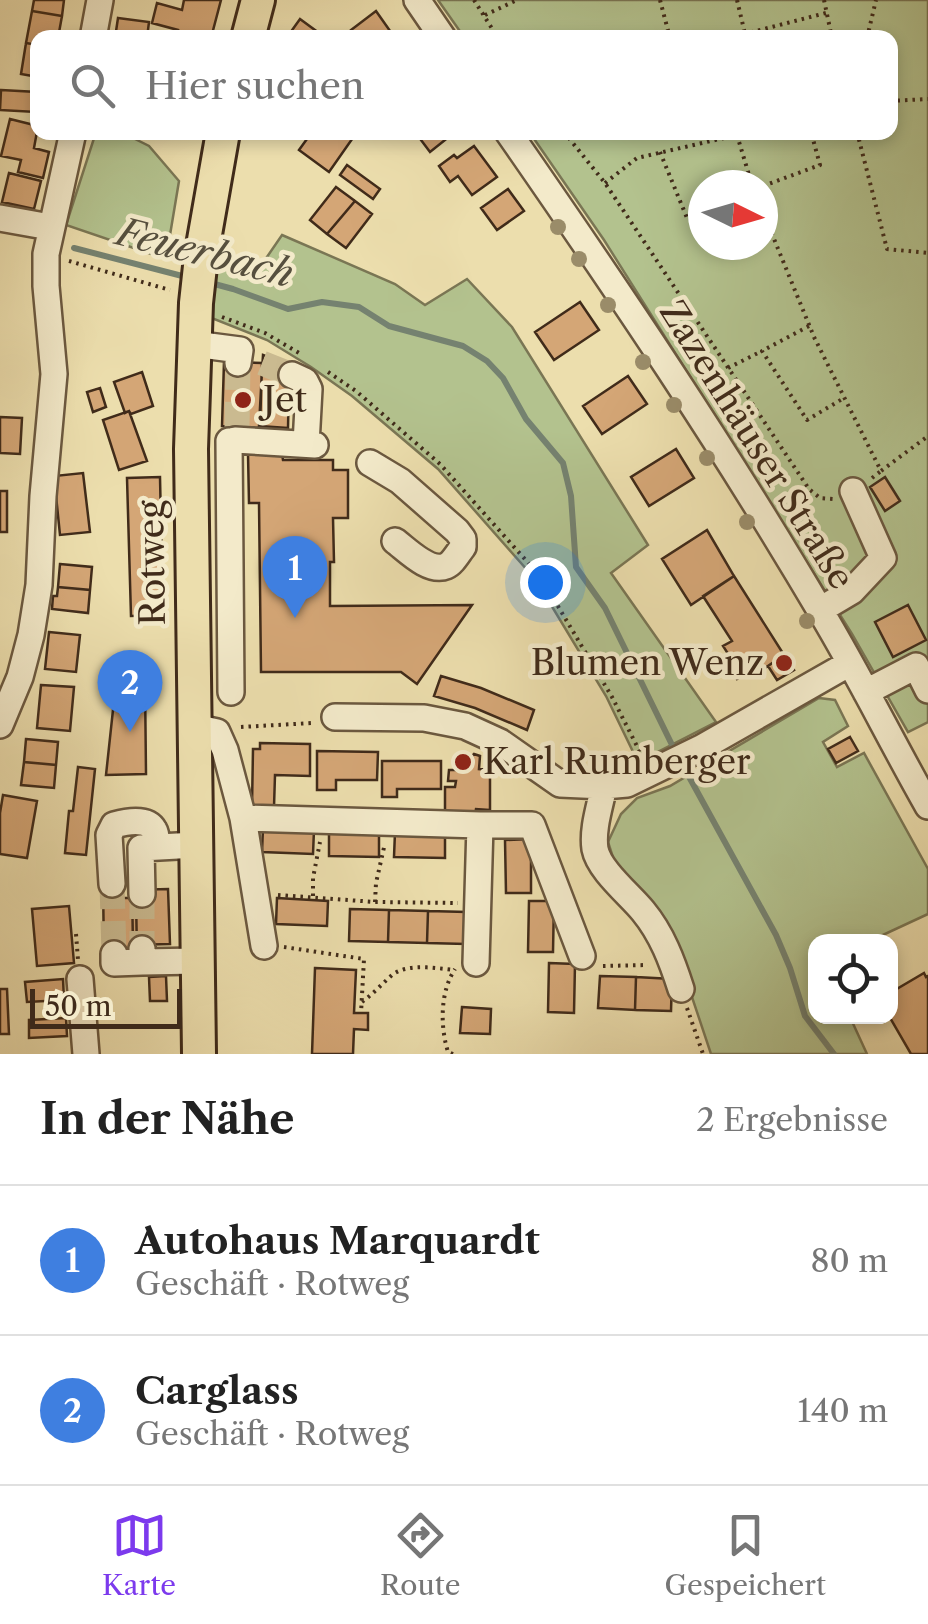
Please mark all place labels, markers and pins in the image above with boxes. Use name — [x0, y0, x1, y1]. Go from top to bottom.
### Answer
place label: Jet — [258, 378, 308, 421]
marker: Jet — [232, 389, 254, 411]
pin: 1 — [262, 536, 328, 618]
place label: Blumen Wenz — [531, 641, 764, 684]
pin: 2 — [98, 650, 162, 732]
marker: Blumen Wenz — [773, 652, 795, 674]
place label: Karl Rumberger — [483, 740, 751, 783]
marker: Karl Rumberger — [452, 751, 474, 773]

